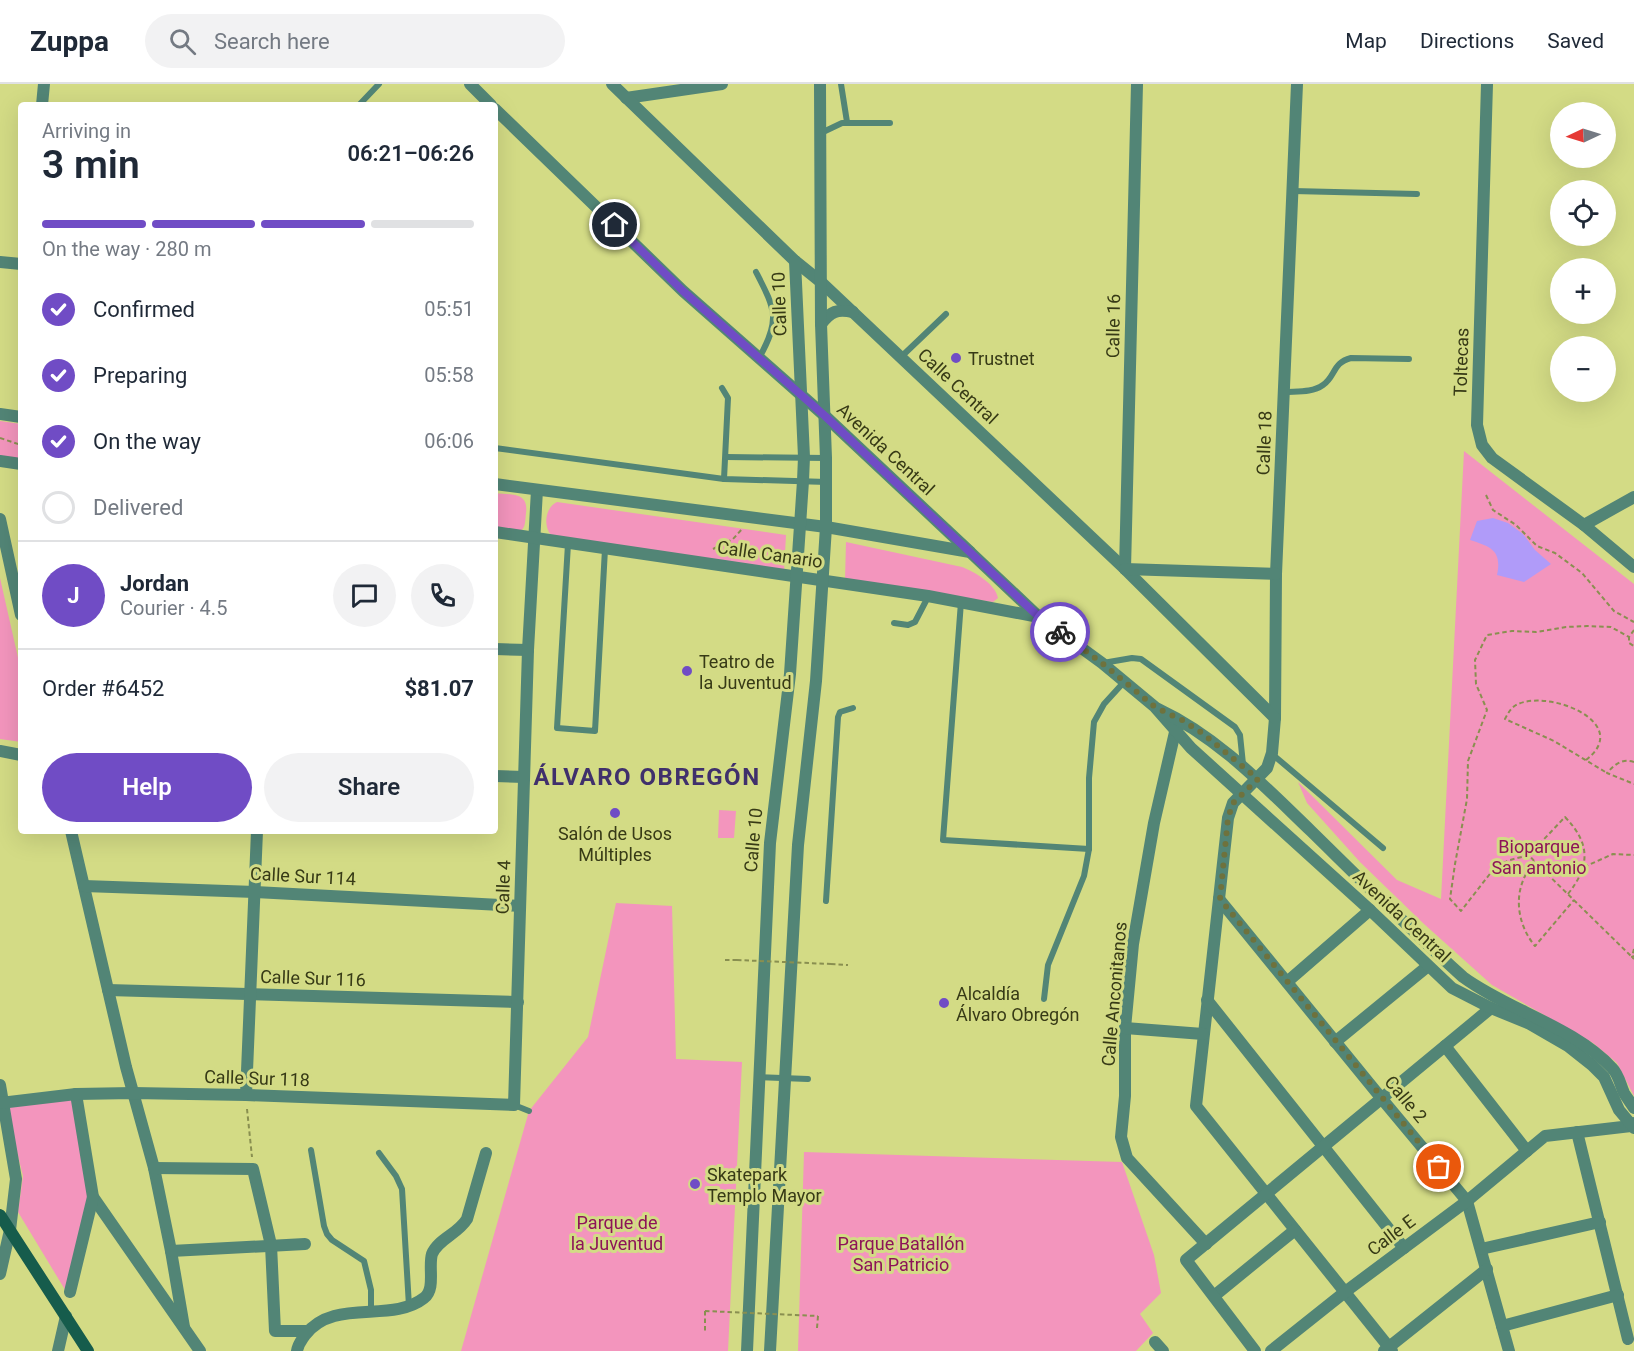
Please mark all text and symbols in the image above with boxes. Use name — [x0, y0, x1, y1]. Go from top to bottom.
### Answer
search box — [145, 14, 565, 68]
text: Zuppa — [30, 25, 109, 58]
icon: search — [166, 25, 199, 58]
text: Search here — [214, 29, 330, 54]
text: Map — [1345, 29, 1387, 53]
text: Directions — [1420, 29, 1514, 53]
text: Saved — [1547, 29, 1604, 53]
north arrow — [1550, 102, 1616, 168]
map controls — [1550, 102, 1616, 402]
text: Arriving in — [42, 119, 131, 143]
text: 06:21–06:26 — [347, 141, 474, 166]
text: 3 min — [42, 142, 140, 188]
button: locate — [1550, 180, 1616, 246]
pin — [589, 199, 640, 250]
icon: home — [598, 208, 631, 241]
text: On the way · 280 m — [42, 237, 211, 261]
button: + — [1550, 258, 1616, 324]
street label: Calle 10 — [767, 271, 791, 337]
icon: check — [42, 293, 75, 326]
street label: Calle 16 — [1102, 294, 1124, 358]
text: Confirmed — [93, 297, 195, 322]
text: 05:51 — [424, 297, 474, 321]
street label: Toltecas — [1449, 327, 1473, 397]
button: − — [1550, 336, 1616, 402]
street label: Calle Central — [914, 344, 1002, 428]
place label: Trustnet — [968, 348, 1035, 369]
marker: Trustnet — [949, 351, 963, 365]
icon: check — [42, 359, 75, 392]
text: Preparing — [93, 363, 187, 388]
text: 05:58 — [424, 363, 474, 387]
street label: Avenida Central — [833, 399, 939, 499]
street label: Calle 18 — [1252, 410, 1276, 476]
icon: check — [42, 425, 75, 458]
text: On the way — [93, 429, 201, 454]
text: 06:06 — [424, 429, 474, 453]
text: Delivered — [93, 495, 183, 520]
street label: Calle Canario — [716, 536, 824, 572]
button: chat — [333, 564, 396, 627]
button: phone — [411, 564, 474, 627]
text: Jordan — [120, 571, 189, 596]
text: J — [67, 583, 80, 608]
text: Courier · 4.5 — [120, 596, 227, 620]
courier — [1030, 602, 1090, 662]
icon: bike — [1044, 616, 1077, 649]
place label: Teatro de la Juventud — [699, 651, 792, 693]
marker: Teatro de la Juventud — [680, 664, 694, 678]
text: Order #6452 — [42, 676, 164, 701]
text: $81.07 — [405, 676, 474, 701]
button: Help — [42, 753, 252, 822]
button: Share — [264, 753, 474, 822]
district label: ÁLVARO OBREGÓN — [533, 763, 761, 791]
marker: Salón de Usos Múltiples — [608, 806, 622, 820]
street label: Calle 10 — [740, 807, 766, 873]
place label: Salón de Usos Múltiples — [558, 823, 672, 865]
park label: Bioparque San antonio — [1491, 836, 1587, 878]
street label: Calle 4 — [492, 859, 514, 915]
street label: Calle Sur 114 — [250, 863, 356, 889]
street label: Avenida Central — [1349, 866, 1455, 966]
street label: Calle Anconitanos — [1097, 921, 1131, 1067]
street label: Calle Sur 116 — [260, 966, 366, 990]
place label: Alcaldía Álvaro Obregón — [956, 983, 1079, 1025]
marker: Alcaldía Álvaro Obregón — [937, 996, 951, 1010]
street label: Calle Sur 118 — [204, 1066, 310, 1090]
street label: Calle 2 — [1380, 1071, 1432, 1127]
pin — [1413, 1141, 1464, 1192]
icon: bag — [1422, 1150, 1455, 1183]
place label: Skatepark Templo Mayor — [707, 1164, 822, 1206]
marker: Skatepark Templo Mayor — [688, 1177, 702, 1191]
street label: Calle E — [1363, 1210, 1419, 1260]
park label: Parque de la Juventud — [571, 1212, 663, 1254]
park label: Parque Batallón San Patricio — [838, 1233, 964, 1275]

